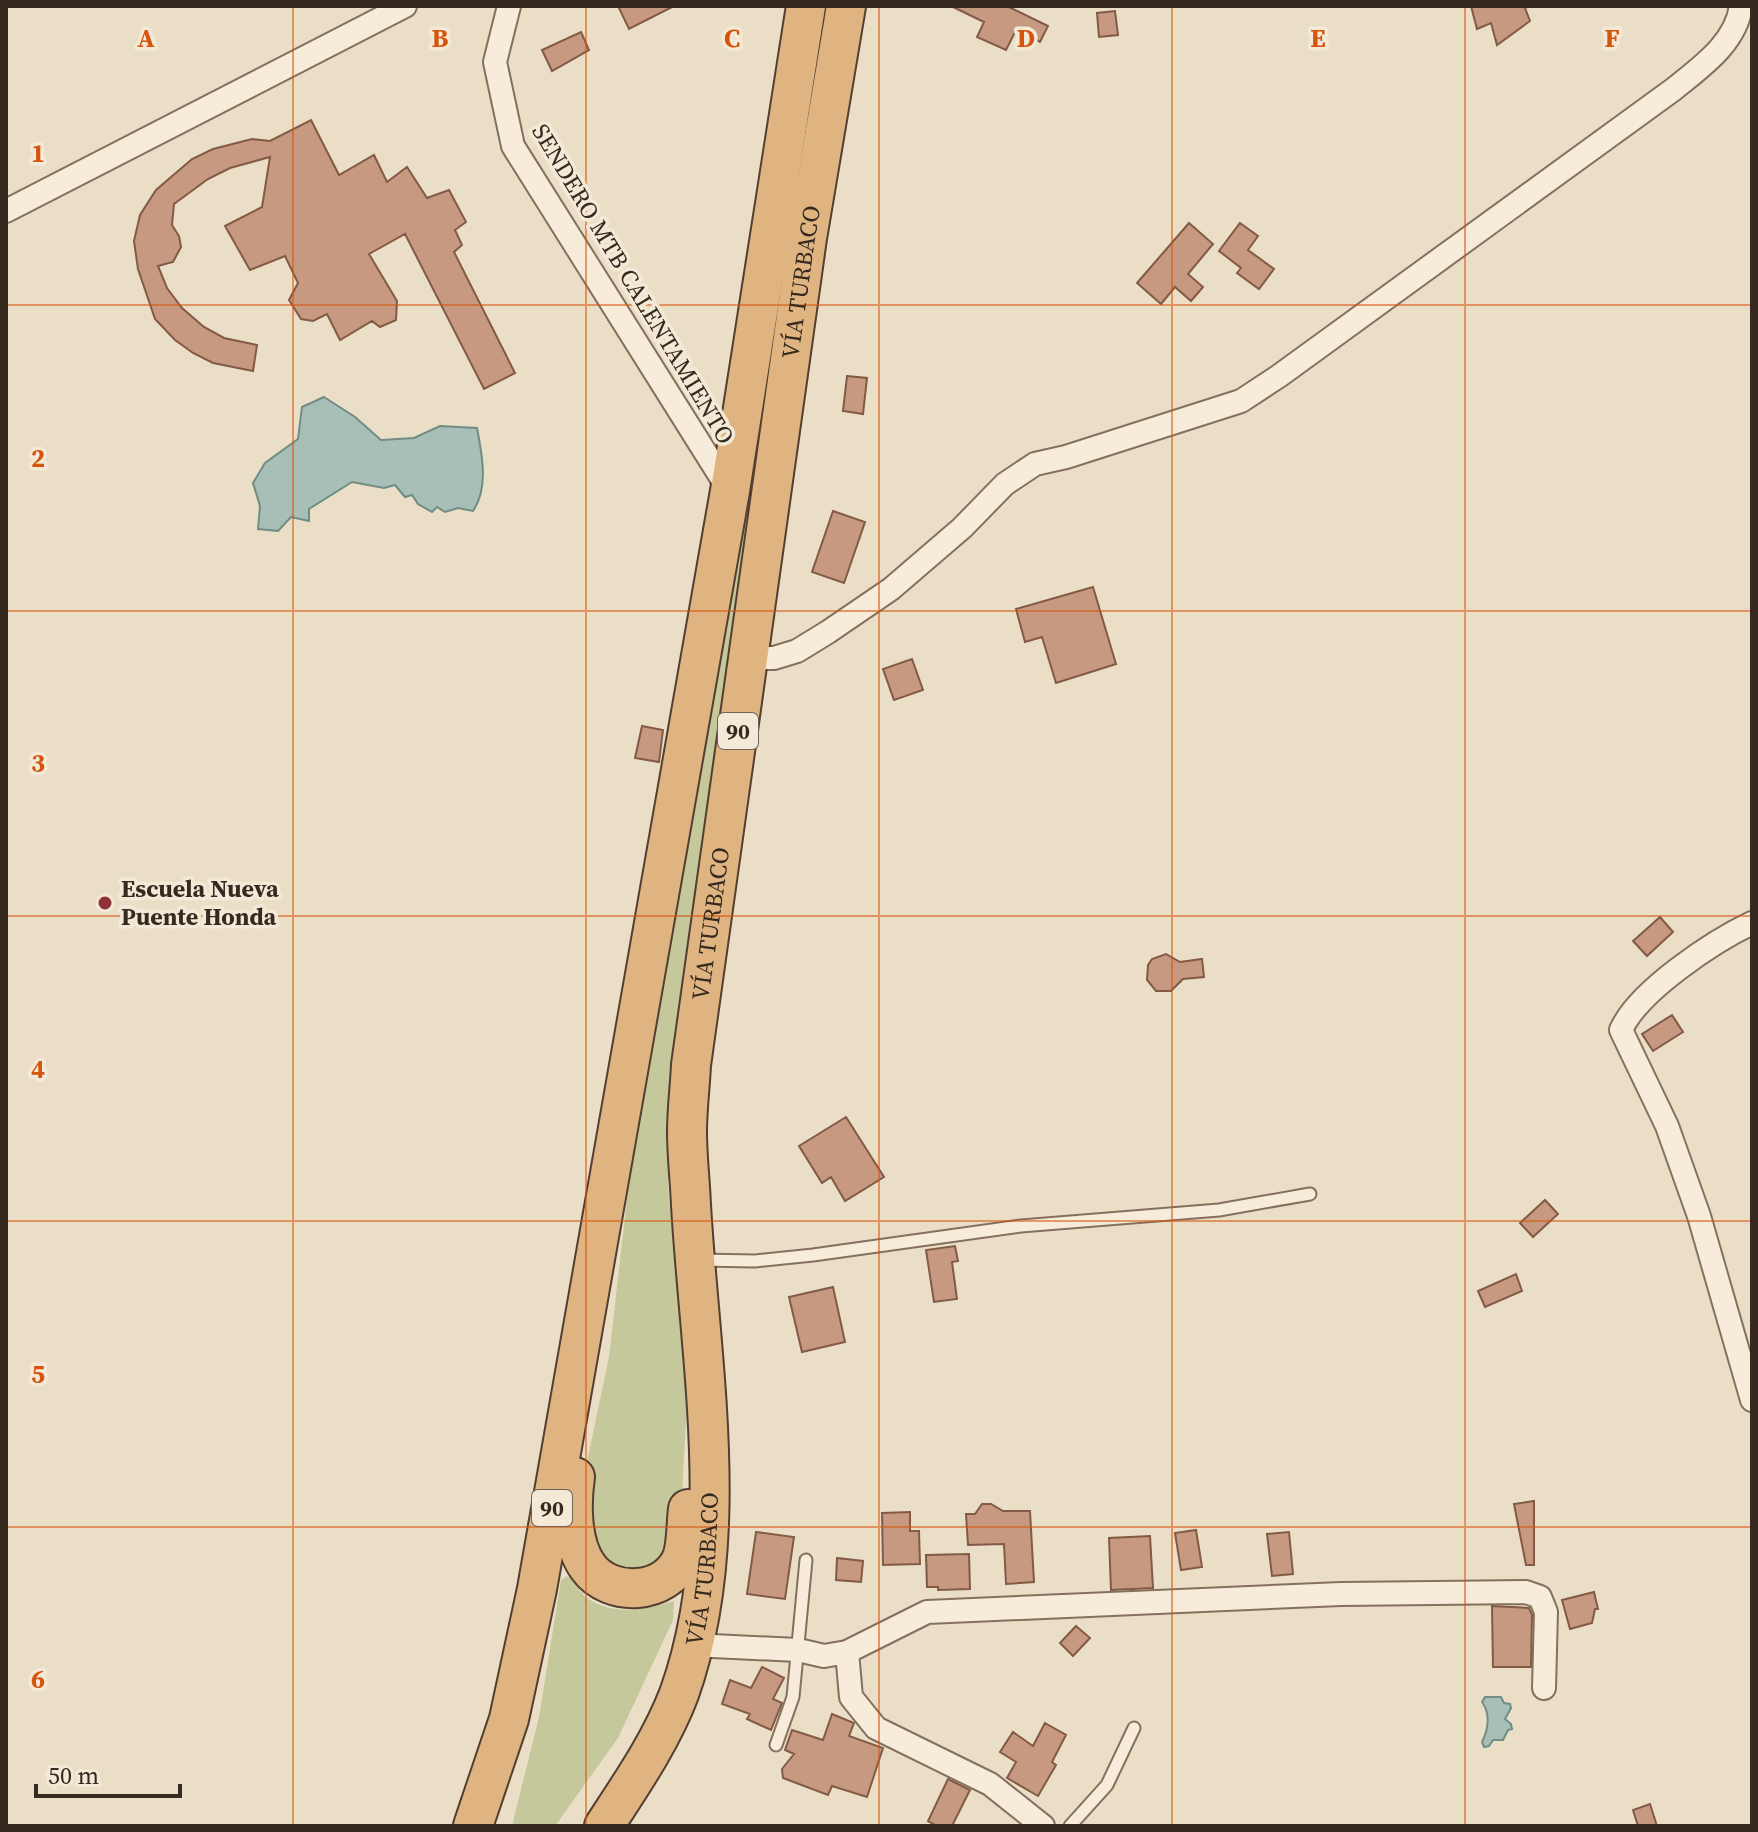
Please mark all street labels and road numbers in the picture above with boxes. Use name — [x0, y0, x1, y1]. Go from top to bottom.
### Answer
street label: SENDERO MTB CALENTAMIENTO — [524, 117, 742, 450]
street label: VÍA TURBACO — [773, 203, 828, 361]
road number: 90 — [718, 713, 758, 749]
street label: VÍA TURBACO — [683, 845, 737, 1002]
road number: 90 — [532, 1490, 572, 1526]
street label: VÍA TURBACO — [677, 1492, 726, 1649]

